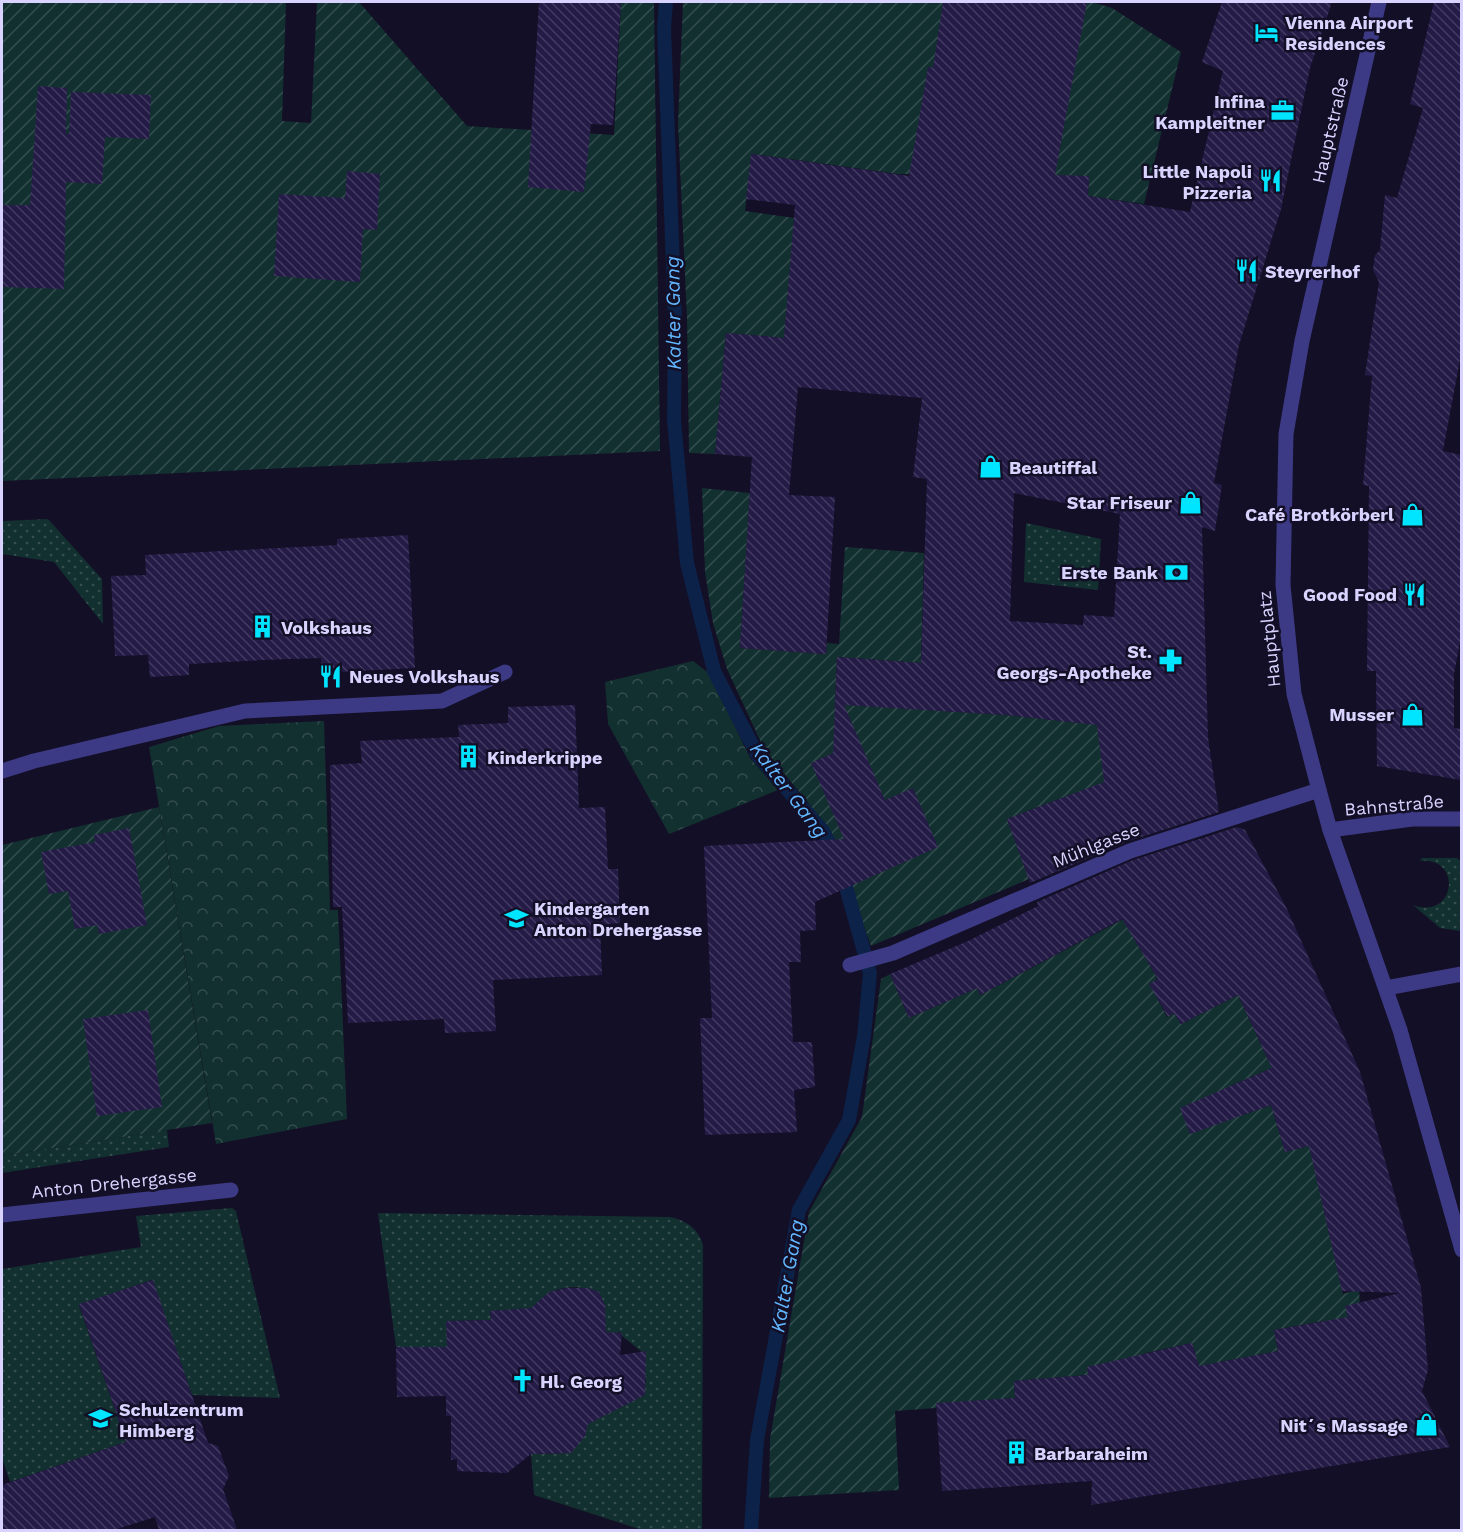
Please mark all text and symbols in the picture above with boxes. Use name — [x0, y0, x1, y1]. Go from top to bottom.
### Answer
place label: Vienna Airport Residences — [1285, 12, 1413, 54]
hotel icon: Vienna Airport Residences — [1254, 19, 1280, 45]
street label: Hauptstraße — [1308, 75, 1352, 185]
place label: Infina Kampleitner — [1155, 91, 1266, 133]
office icon: Infina Kampleitner — [1270, 98, 1296, 124]
place label: Little Napoli Pizzeria — [1142, 161, 1253, 203]
restaurant icon: Little Napoli Pizzeria — [1257, 168, 1283, 194]
water label: Kalter Gang — [660, 256, 686, 370]
restaurant icon: Steyrerhof — [1234, 258, 1260, 284]
place label: Steyrerhof — [1265, 261, 1360, 282]
shop icon: Beautiffal — [978, 454, 1004, 480]
place label: Beautiffal — [1009, 457, 1097, 478]
shop icon: Star Friseur — [1177, 489, 1203, 515]
place label: Star Friseur — [1067, 492, 1172, 513]
shop icon: Café Brotkörberl — [1399, 501, 1425, 527]
place label: Café Brotkörberl — [1245, 504, 1394, 525]
bank icon: Erste Bank — [1163, 559, 1189, 585]
place label: Erste Bank — [1061, 562, 1159, 583]
restaurant icon: Good Food — [1402, 581, 1428, 607]
place label: Good Food — [1303, 584, 1397, 605]
street label: Hauptplatz — [1253, 590, 1285, 688]
building icon: Volkshaus — [250, 614, 276, 640]
place label: Volkshaus — [281, 617, 372, 638]
place label: St. Georgs-Apotheke — [996, 641, 1152, 683]
pharmacy icon: St. Georgs-Apotheke — [1157, 648, 1183, 674]
restaurant icon: Neues Volkshaus — [318, 663, 344, 689]
place label: Neues Volkshaus — [349, 666, 500, 687]
shop icon: Musser — [1399, 701, 1425, 727]
place label: Musser — [1329, 704, 1394, 725]
water label: Kalter Gang — [745, 737, 833, 843]
building icon: Kinderkrippe — [456, 744, 482, 770]
place label: Kinderkrippe — [487, 747, 603, 768]
street label: Bahnstraße — [1343, 790, 1445, 820]
street label: Mühlgasse — [1049, 818, 1143, 872]
place label: Kindergarten Anton Drehergasse — [534, 898, 702, 940]
school or university icon: Kindergarten Anton Drehergasse — [503, 905, 529, 931]
street label: Anton Drehergasse — [30, 1164, 198, 1202]
water label: Kalter Gang — [765, 1218, 809, 1334]
church icon: Hl. Georg — [509, 1368, 535, 1394]
place label: Hl. Georg — [540, 1371, 623, 1392]
place label: Schulzentrum Himberg — [119, 1399, 244, 1441]
school or university icon: Schulzentrum Himberg — [88, 1406, 114, 1432]
shop icon: Nit´s Massage — [1413, 1412, 1439, 1438]
place label: Nit´s Massage — [1280, 1415, 1408, 1436]
building icon: Barbaraheim — [1003, 1440, 1029, 1466]
place label: Barbaraheim — [1034, 1443, 1148, 1464]

